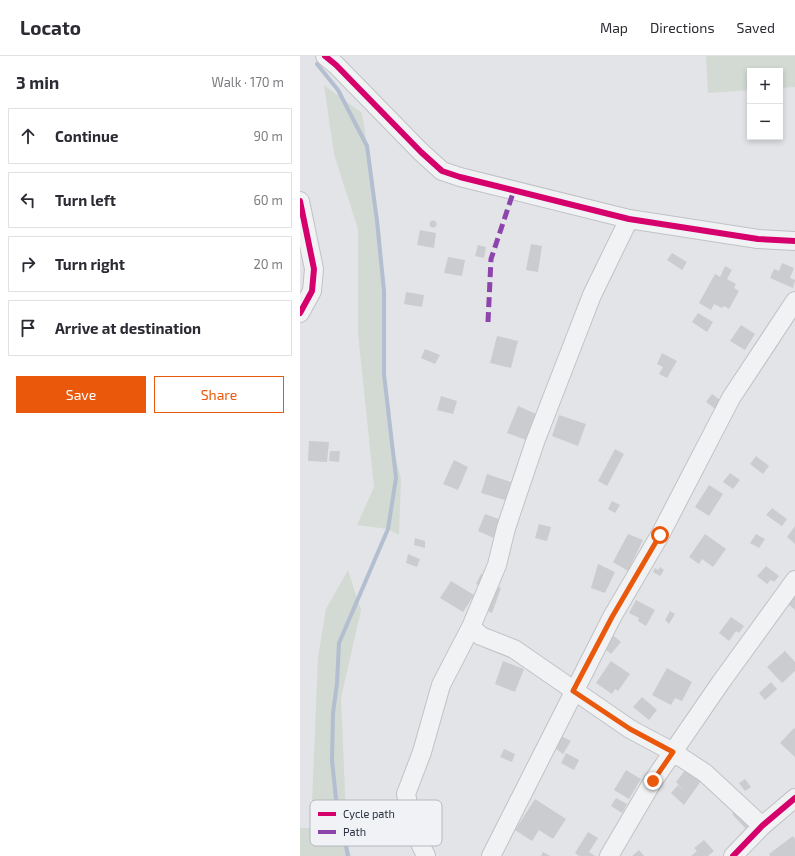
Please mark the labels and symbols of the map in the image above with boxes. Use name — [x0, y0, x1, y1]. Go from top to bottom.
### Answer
route start — [651, 526, 669, 544]
route end — [644, 772, 662, 790]
legend — [310, 800, 442, 846]
text: Cycle path — [343, 807, 395, 820]
text: Path — [343, 825, 366, 838]

